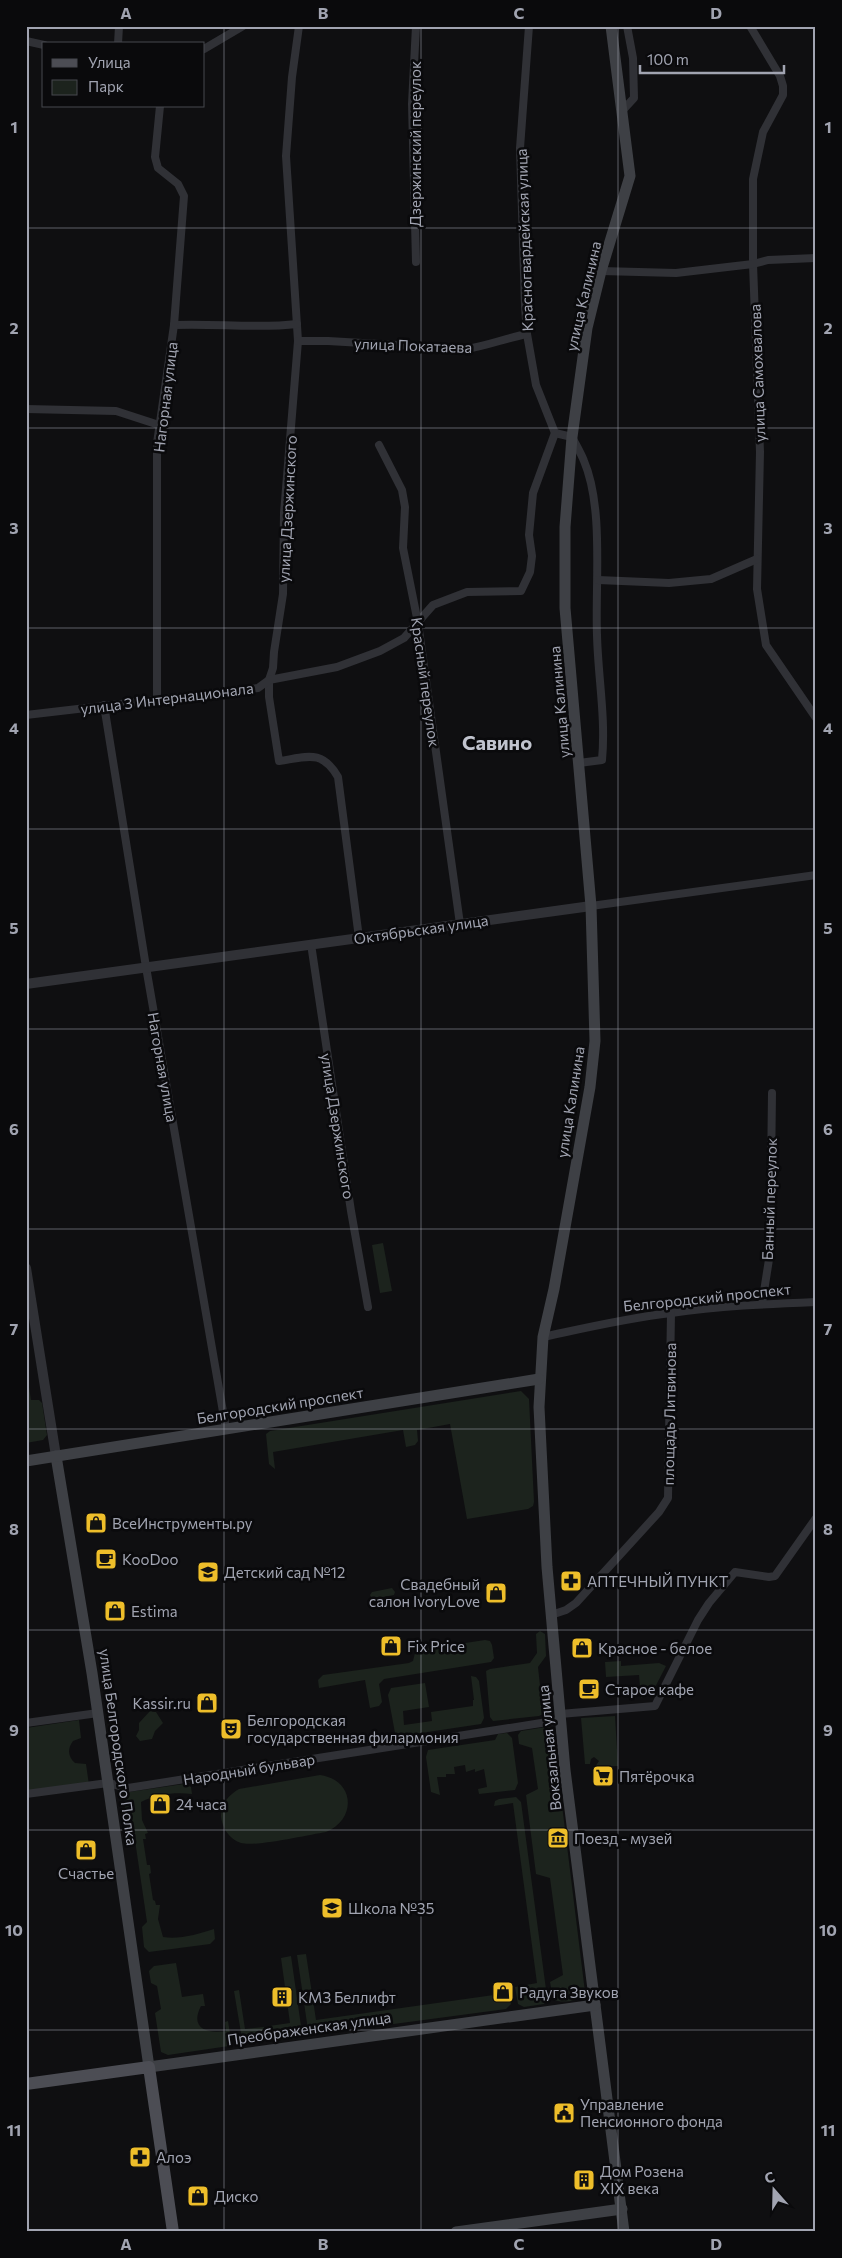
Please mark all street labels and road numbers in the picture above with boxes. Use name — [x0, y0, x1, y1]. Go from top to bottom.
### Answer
street label: Дзержинский переулок — [406, 61, 424, 227]
street label: Красногвардейская улица — [512, 148, 536, 332]
street label: улица Калинина — [562, 239, 604, 353]
street label: улица Самохвалова — [746, 304, 768, 442]
street label: улица Покатаева — [354, 334, 472, 356]
street label: Нагорная улица — [149, 341, 181, 453]
street label: улица Дзержинского — [274, 435, 300, 583]
street label: Красный переулок — [408, 616, 444, 748]
street label: улица Калинина — [545, 645, 573, 759]
street label: улица 3 Интернационала — [79, 678, 255, 718]
street label: Октябрьская улица — [353, 911, 489, 947]
street label: Нагорная улица — [144, 1011, 182, 1123]
street label: улица Калинина — [552, 1045, 588, 1159]
street label: улица Дзержинского — [318, 1052, 358, 1200]
street label: Банный переулок — [758, 1137, 780, 1261]
street label: Белгородский проспект — [622, 1279, 792, 1315]
street label: площадь Литвинова — [659, 1342, 679, 1486]
street label: Белгородский проспект — [195, 1383, 365, 1427]
street label: улица Белгородского Полка — [96, 1647, 142, 1847]
street label: Вокзальная улица — [533, 1684, 565, 1812]
street label: Народный бульвар — [182, 1750, 316, 1788]
street label: Преображенская улица — [226, 2008, 392, 2048]

